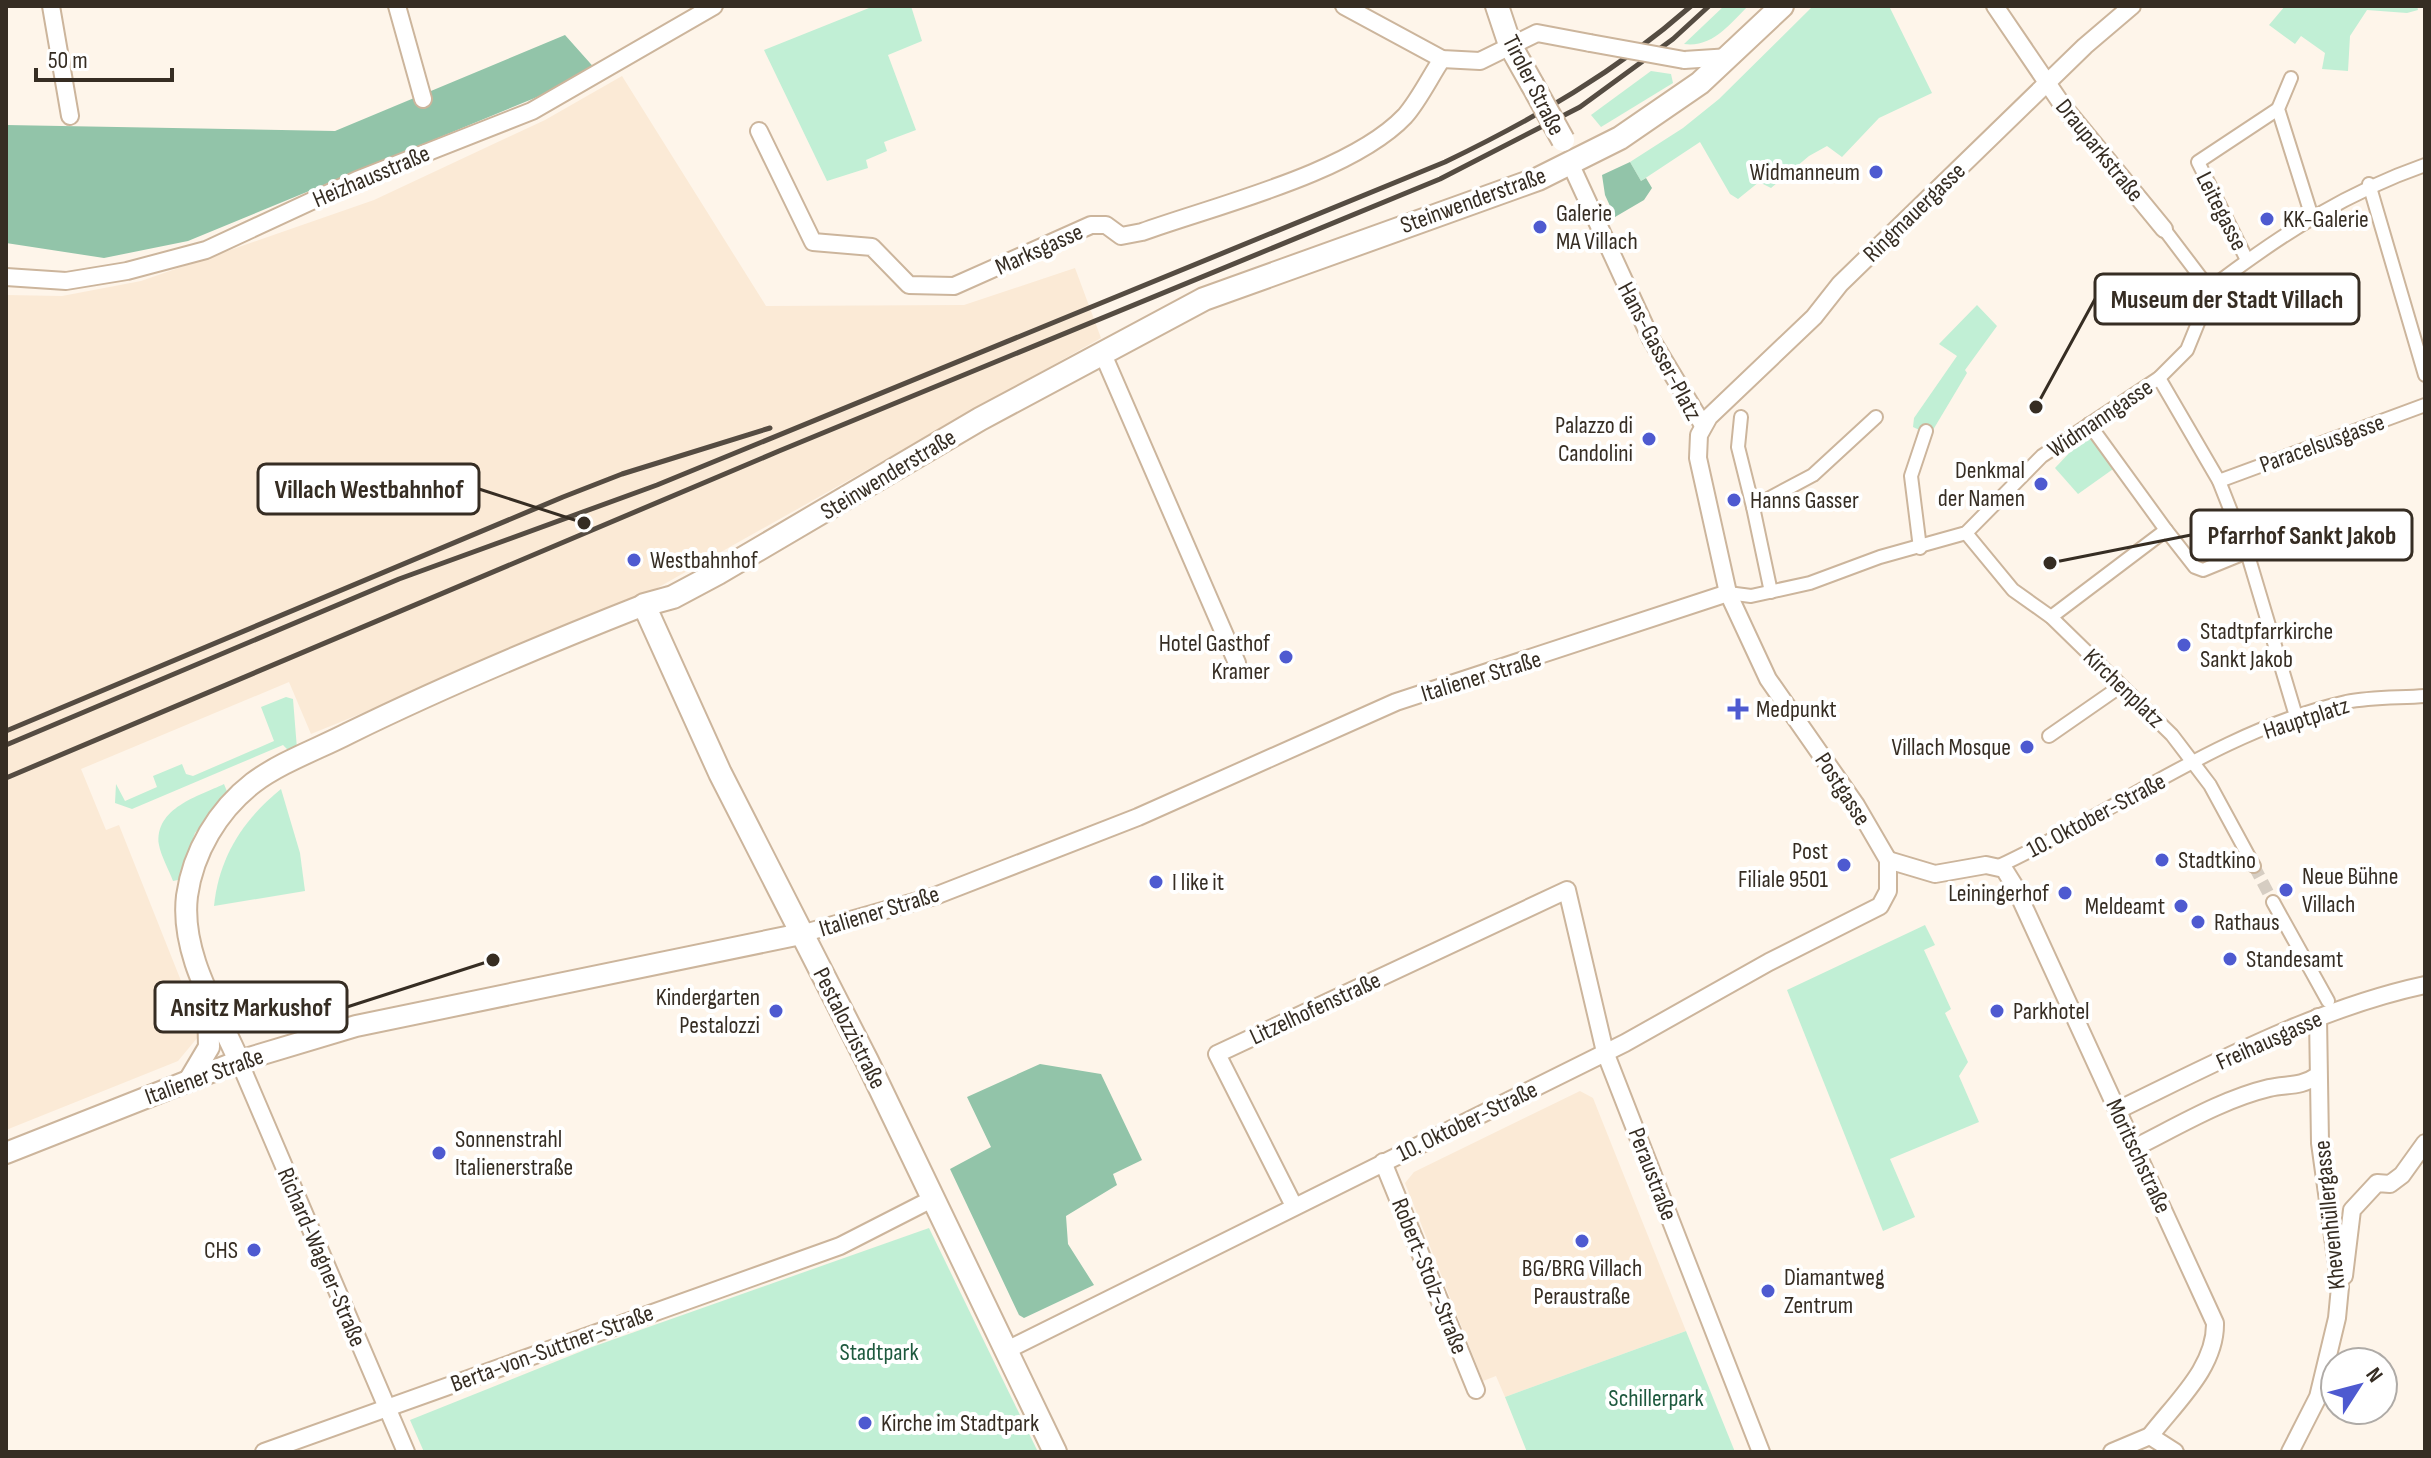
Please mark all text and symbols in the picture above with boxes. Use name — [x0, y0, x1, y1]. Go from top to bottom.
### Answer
street label: Tiroler Straße — [1496, 30, 1571, 140]
scale bar — [36, 32, 172, 82]
text: 50 m — [48, 46, 88, 75]
street label: Drauparkstraße — [2049, 93, 2150, 208]
street label: Heizhausstraße — [308, 139, 434, 214]
street label: Ringmauergasse — [1857, 156, 1972, 268]
place label: Widmanneum — [1750, 158, 1860, 187]
street label: Steinwenderstraße — [1396, 161, 1550, 240]
marker: Widmanneum — [1867, 163, 1885, 181]
street label: Leitegasse — [2189, 167, 2254, 256]
place label: Galerie MA Villach — [1556, 199, 1638, 256]
place label: KK-Galerie — [2283, 205, 2369, 234]
marker: KK-Galerie — [2258, 210, 2276, 228]
street label: Marksgasse — [991, 217, 1087, 282]
marker: Galerie MA Villach — [1531, 218, 1549, 236]
callout: Museum der Stadt Villach — [2095, 274, 2359, 324]
street label: Hans-Gasser-Platz — [1611, 277, 1708, 426]
text: Museum der Stadt Villach — [2111, 285, 2343, 316]
street label: Widmanngasse — [2042, 373, 2158, 464]
street label: Paracelsusgasse — [2256, 408, 2389, 479]
place label: Palazzo di Candolini — [1555, 411, 1633, 468]
street label: Steinwenderstraße — [815, 423, 961, 526]
marker: Palazzo di Candolini — [1640, 430, 1658, 448]
place label: Denkmal der Namen — [1938, 456, 2025, 513]
callout: Villach Westbahnhof — [258, 464, 479, 514]
text: Villach Westbahnhof — [274, 475, 464, 506]
marker: Denkmal der Namen — [2032, 475, 2050, 493]
place label: Hanns Gasser — [1750, 486, 1859, 515]
marker: Hanns Gasser — [1725, 491, 1743, 509]
callout: Pfarrhof Sankt Jakob — [2191, 510, 2412, 560]
text: Pfarrhof Sankt Jakob — [2208, 521, 2396, 552]
place label: Westbahnhof — [650, 546, 759, 575]
marker: Westbahnhof — [625, 551, 643, 569]
place label: Stadtpfarrkirche Sankt Jakob — [2200, 617, 2333, 674]
place label: Hotel Gasthof Kramer — [1159, 629, 1271, 686]
marker: Stadtpfarrkirche Sankt Jakob — [2175, 636, 2193, 654]
street label: Kirchenplatz — [2077, 643, 2170, 734]
street label: Italiener Straße — [1418, 644, 1545, 708]
marker: Hotel Gasthof Kramer — [1277, 648, 1295, 666]
street label: Hauptplatz — [2260, 691, 2353, 746]
place label: Medpunkt — [1756, 695, 1837, 724]
marker: Medpunkt — [1727, 698, 1749, 720]
place label: Villach Mosque — [1891, 733, 2011, 762]
marker: Villach Mosque — [2018, 738, 2036, 756]
street label: Postgasse — [1808, 747, 1877, 831]
street label: 10. Oktober-Straße — [2022, 767, 2171, 864]
place label: Post Filiale 9501 — [1738, 837, 1829, 894]
place label: Stadtkino — [2178, 846, 2256, 875]
marker: Stadtkino — [2153, 851, 2171, 869]
marker: Post Filiale 9501 — [1835, 856, 1853, 874]
place label: Neue Bühne Villach — [2302, 862, 2398, 919]
place label: I like it — [1172, 868, 1224, 897]
marker: I like it — [1147, 873, 1165, 891]
street label: Italiener Straße — [816, 879, 943, 943]
place label: Leiningerhof — [1948, 879, 2050, 908]
marker: Neue Bühne Villach — [2277, 881, 2295, 899]
marker: Leiningerhof — [2056, 884, 2074, 902]
place label: Meldeamt — [2085, 892, 2165, 921]
marker: Meldeamt — [2172, 897, 2190, 915]
place label: Rathaus — [2214, 908, 2280, 937]
marker: Rathaus — [2189, 913, 2207, 931]
place label: Standesamt — [2246, 945, 2343, 974]
marker: Standesamt — [2221, 950, 2239, 968]
street label: Pestalozzistraße — [807, 963, 892, 1094]
street label: Litzelhofenstraße — [1245, 965, 1385, 1051]
callout: Ansitz Markushof — [155, 982, 347, 1032]
place label: Kindergarten Pestalozzi — [656, 983, 760, 1040]
text: Ansitz Markushof — [170, 993, 332, 1024]
place label: Parkhotel — [2013, 997, 2090, 1026]
marker: Kindergarten Pestalozzi — [767, 1002, 785, 1020]
marker: Parkhotel — [1988, 1002, 2006, 1020]
street label: Freihausgasse — [2212, 1004, 2327, 1077]
street label: Italiener Straße — [141, 1042, 267, 1111]
street label: 10. Oktober-Straße — [1392, 1075, 1542, 1168]
street label: Moritschstraße — [2099, 1095, 2178, 1218]
street label: Peraustraße — [1622, 1124, 1683, 1225]
place label: Sonnenstrahl Italienerstraße — [455, 1125, 573, 1182]
street label: Khevenhüllergasse — [2307, 1139, 2352, 1291]
marker: Sonnenstrahl Italienerstraße — [430, 1144, 448, 1162]
street label: Richard-Wagner-Straße — [271, 1163, 372, 1351]
street label: Robert-Stolz-Straße — [1385, 1194, 1474, 1358]
marker: BG/BRG Villach Peraustraße — [1573, 1232, 1591, 1250]
place label: CHS — [204, 1236, 238, 1265]
marker: CHS — [245, 1241, 263, 1259]
place label: BG/BRG Villach Peraustraße — [1522, 1254, 1642, 1311]
place label: Diamantweg Zentrum — [1784, 1263, 1885, 1320]
marker: Diamantweg Zentrum — [1759, 1282, 1777, 1300]
street label: Berta-von-Suttner-Straße — [447, 1298, 658, 1399]
park label: Stadtpark — [839, 1338, 919, 1367]
north arrow — [2319, 1346, 2399, 1426]
text: N — [2360, 1362, 2388, 1388]
park label: Schillerpark — [1608, 1384, 1704, 1413]
place label: Kirche im Stadtpark — [881, 1409, 1039, 1438]
marker: Kirche im Stadtpark — [856, 1414, 874, 1432]

